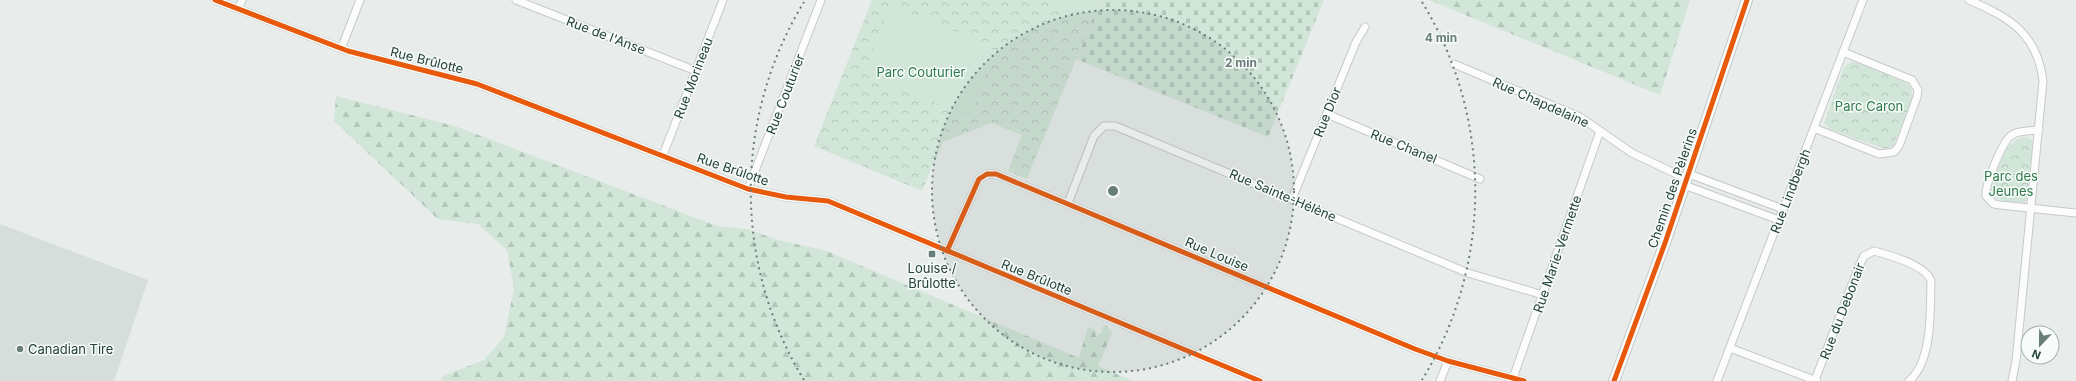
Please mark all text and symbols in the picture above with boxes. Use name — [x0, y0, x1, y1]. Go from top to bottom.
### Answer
street label: Rue de l'Anse — [564, 13, 648, 57]
text: 4 min — [1425, 30, 1457, 45]
street label: Rue Morineau — [670, 35, 716, 121]
street label: Rue Brûlotte — [389, 43, 465, 77]
street label: Rue Couturier — [762, 51, 808, 137]
text: 2 min — [1225, 55, 1257, 70]
park label: Parc Couturier — [876, 64, 966, 80]
street label: Rue Chapdelaine — [1490, 74, 1592, 130]
street label: Rue Dior — [1310, 85, 1344, 139]
park label: Parc Caron — [1835, 98, 1903, 114]
street label: Rue Chanel — [1368, 125, 1440, 167]
street label: Chemin des Pèlerins — [1644, 126, 1700, 250]
street label: Rue Lindbergh — [1767, 146, 1813, 236]
street label: Rue Brûlotte — [695, 149, 771, 189]
street label: Rue Sainte-Hélène — [1227, 165, 1339, 225]
park label: Parc des Jeunes — [1984, 168, 2038, 199]
centre of rings — [1106, 184, 1120, 198]
street label: Rue Marie-Vermette — [1529, 193, 1585, 315]
street label: Rue Louise — [1183, 233, 1251, 275]
marker: Louise / Brûlotte — [927, 249, 937, 259]
street label: Rue Brûlotte — [999, 256, 1075, 298]
place label: Louise / Brûlotte — [908, 260, 957, 291]
street label: Rue du Debonair — [1816, 260, 1868, 362]
north arrow — [2020, 325, 2060, 365]
place label: Canadian Tire — [28, 341, 113, 357]
marker: Canadian Tire — [15, 344, 25, 354]
text: N — [2030, 346, 2043, 362]

